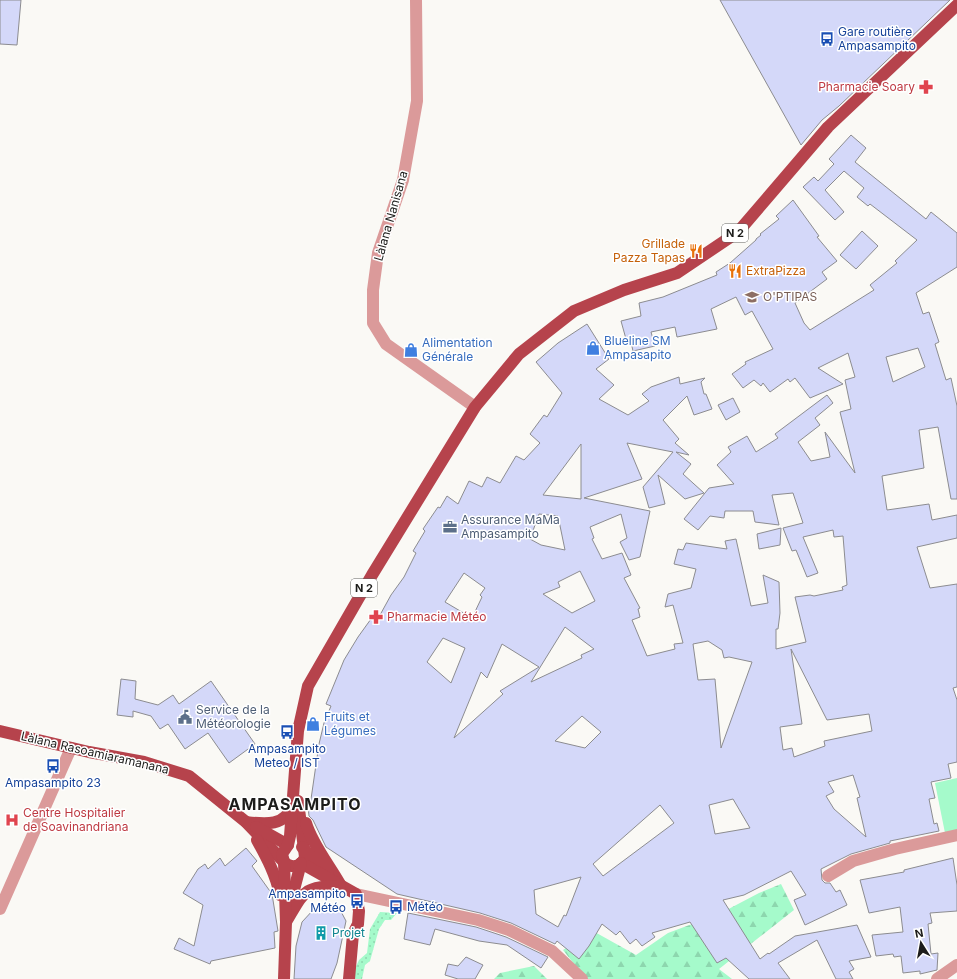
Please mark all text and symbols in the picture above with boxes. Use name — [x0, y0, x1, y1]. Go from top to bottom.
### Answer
place label: Gare routière Ampasampito — [838, 24, 916, 53]
bus stop icon: Gare routière Ampasampito — [819, 31, 835, 47]
place label: Pharmacie Soary — [818, 79, 915, 94]
pharmacy icon: Pharmacie Soary — [918, 79, 934, 95]
street label: Làlana Nanisana — [370, 169, 411, 263]
road number: N 2 — [722, 224, 748, 242]
place label: Grillade Pazza Tapas — [613, 236, 685, 265]
restaurant icon: Grillade Pazza Tapas — [688, 243, 704, 259]
restaurant icon: ExtraPizza — [727, 263, 743, 279]
place label: ExtraPizza — [746, 263, 806, 278]
school or university icon: O'PTIPAS — [744, 289, 760, 305]
place label: O'PTIPAS — [763, 289, 817, 304]
place label: Blueline SM Ampasapito — [604, 333, 671, 362]
place label: Alimentation Générale — [422, 335, 493, 364]
shop icon: Blueline SM Ampasapito — [585, 340, 601, 356]
shop icon: Alimentation Générale — [403, 342, 419, 358]
place label: Assurance MaMa Ampasampito — [461, 512, 560, 541]
office icon: Assurance MaMa Ampasampito — [442, 519, 458, 535]
road number: N 2 — [351, 579, 377, 597]
pharmacy icon: Pharmacie Météo — [368, 609, 384, 625]
place label: Pharmacie Météo — [387, 609, 486, 624]
place label: Service de la Météorologie — [196, 702, 271, 731]
public building icon: Service de la Météorologie — [177, 709, 193, 725]
place label: Fruits et Légumes — [324, 709, 376, 738]
shop icon: Fruits et Légumes — [305, 716, 321, 732]
bus stop icon: Ampasampito Meteo / IST — [279, 724, 295, 740]
street label: Làlana Rasoamiaramanana — [20, 728, 171, 777]
place label: Ampasampito Meteo / IST — [248, 741, 326, 770]
bus stop icon: Ampasampito 23 — [45, 758, 61, 774]
place label: Ampasampito 23 — [5, 775, 101, 790]
district label: AMPASAMPITO — [228, 794, 362, 814]
place label: Centre Hospitalier de Soavinandriana — [23, 805, 128, 834]
hospital icon: Centre Hospitalier de Soavinandriana — [4, 812, 20, 828]
place label: Ampasampito Météo — [268, 886, 346, 915]
bus stop icon: Ampasampito Météo — [349, 893, 365, 909]
bus stop icon: Météo — [388, 899, 404, 915]
place label: Météo — [407, 899, 443, 914]
north arrow — [901, 923, 941, 963]
building icon: Projet — [313, 925, 329, 941]
place label: Projet — [332, 925, 365, 940]
text: N — [914, 926, 925, 941]

